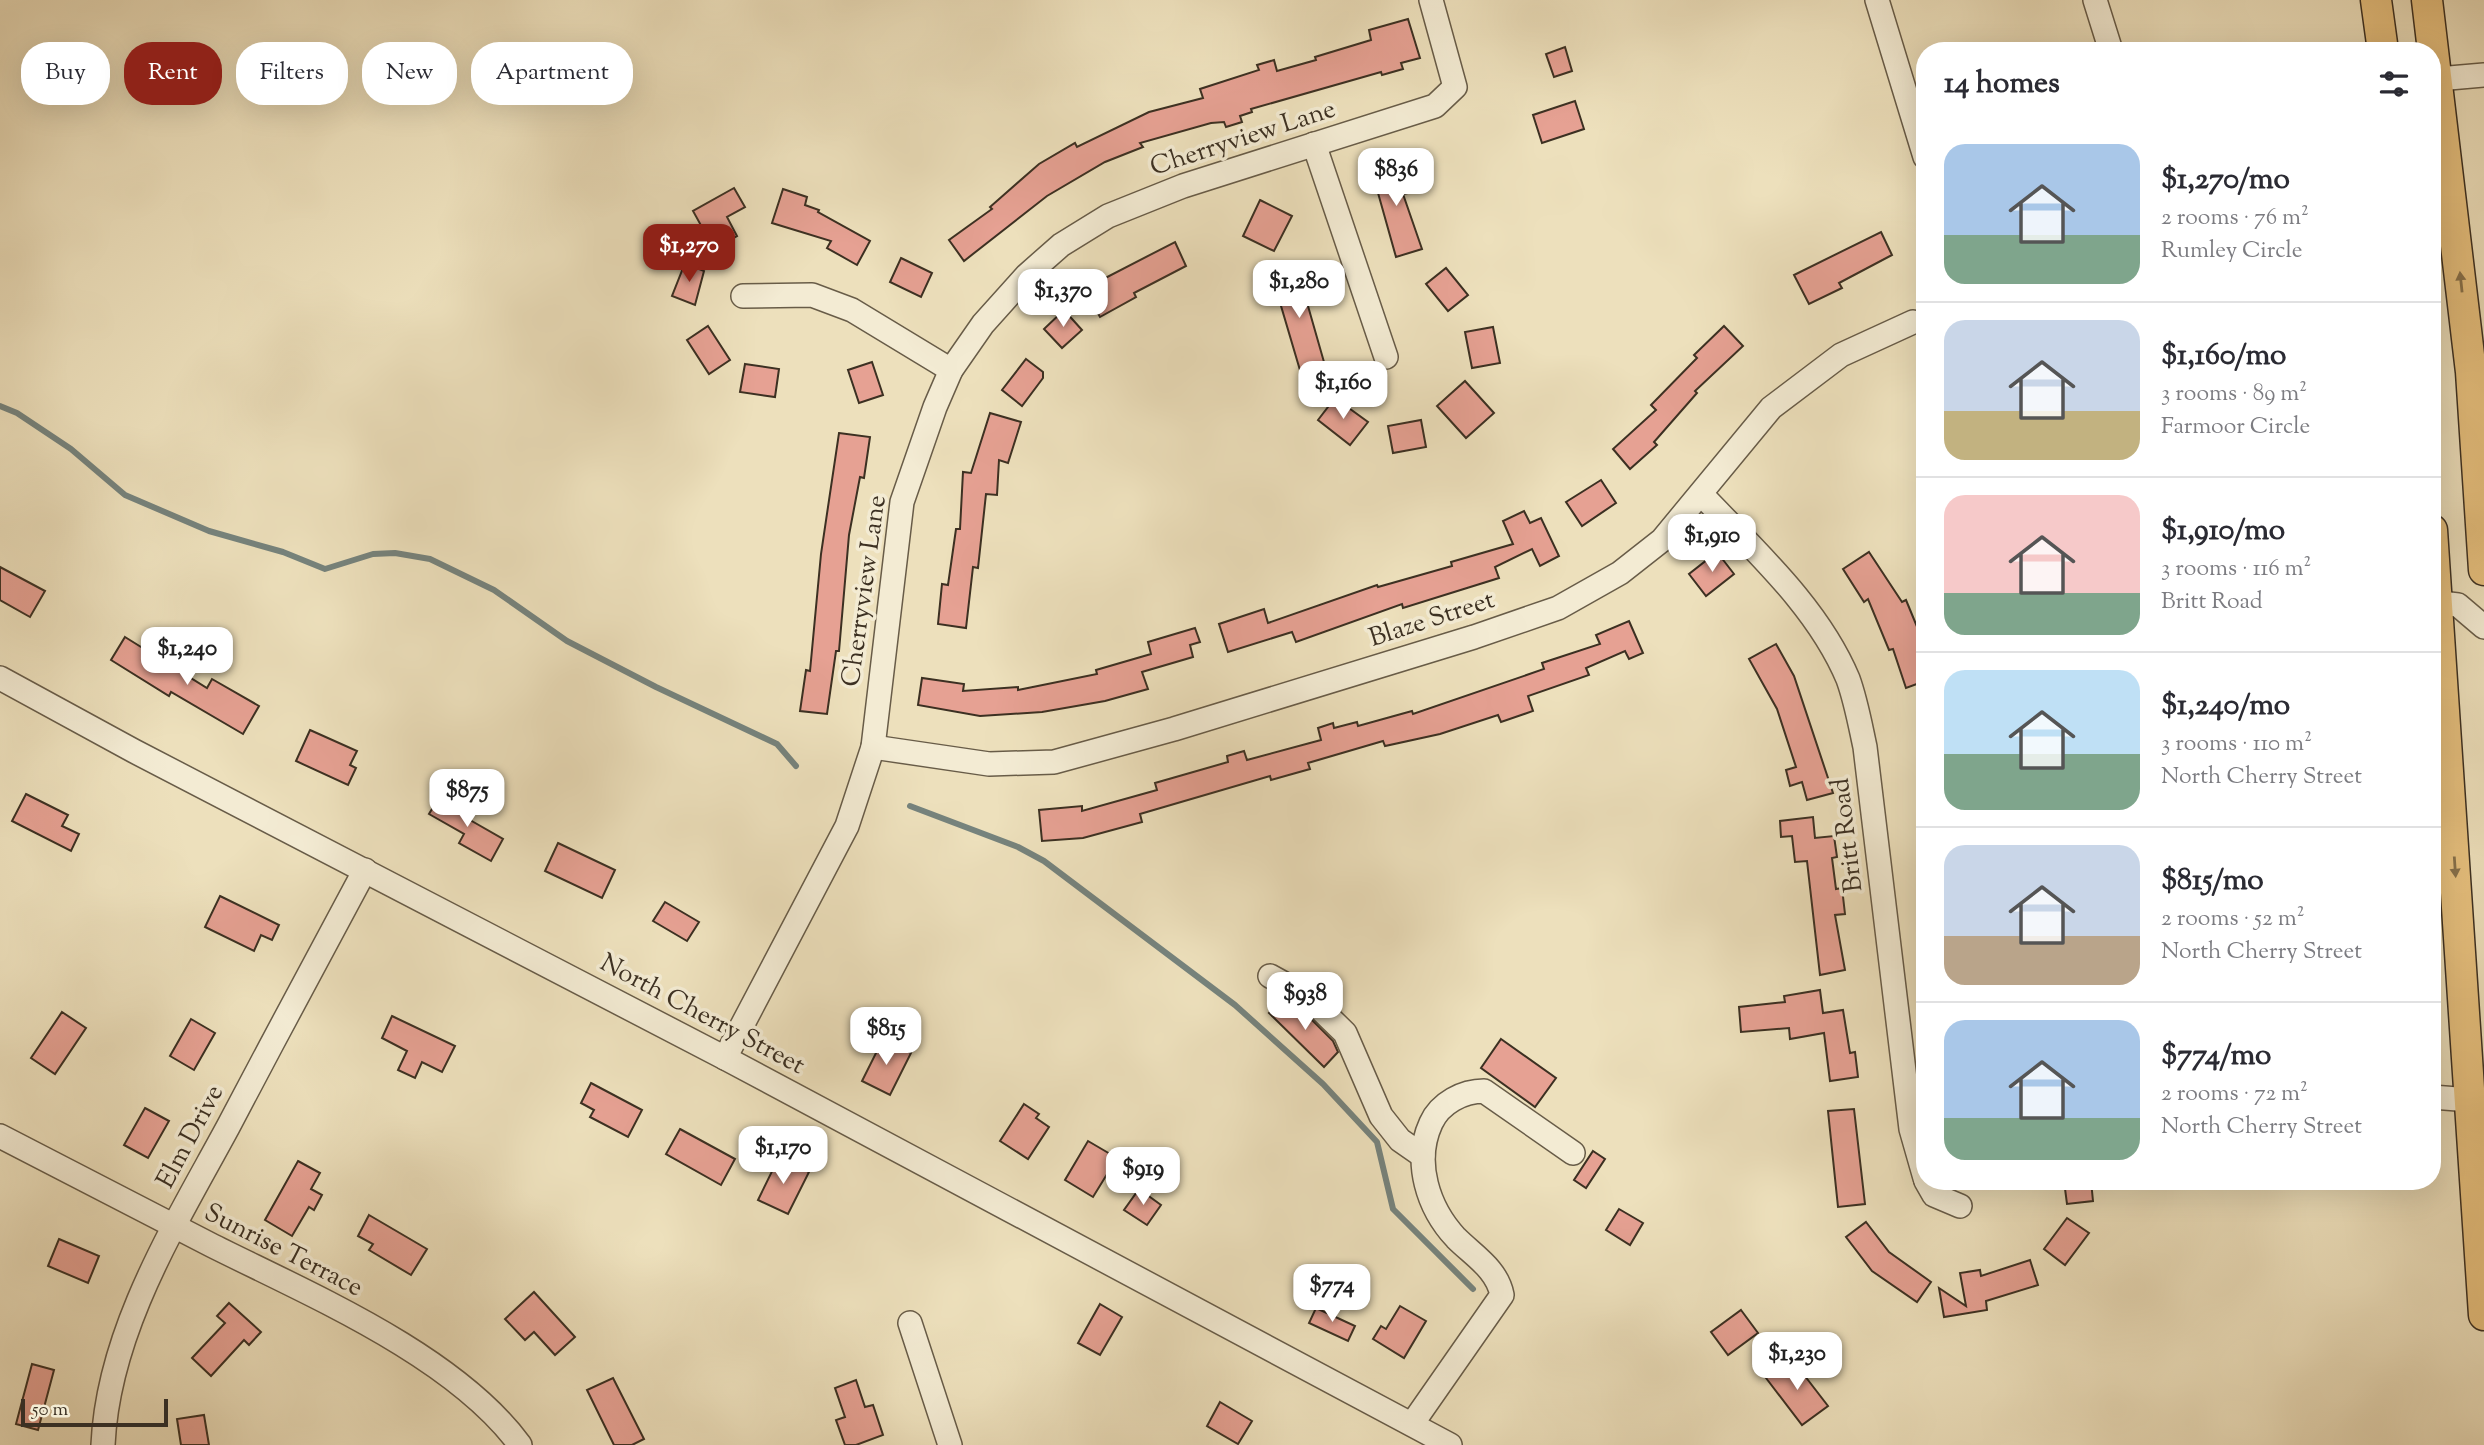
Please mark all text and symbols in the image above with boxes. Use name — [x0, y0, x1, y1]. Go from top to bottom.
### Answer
chip: Buy — [21, 42, 110, 105]
chip: Rent — [124, 42, 222, 105]
chip: Filters — [236, 42, 348, 105]
chip: New — [362, 42, 457, 105]
chip: Apartment — [471, 42, 633, 105]
text: 14 homes — [1944, 63, 2060, 106]
icon: filters — [2375, 65, 2413, 103]
street label: Cherryview Lane — [1146, 92, 1340, 186]
pin: $836 — [1355, 148, 1437, 208]
text: $836 — [1374, 154, 1418, 187]
text: $1,270/mo — [2161, 159, 2290, 202]
icon: home — [2000, 172, 2084, 256]
text: 2 rooms · 76 m² — [2161, 202, 2309, 235]
pin: $1,270 — [632, 224, 746, 284]
text: $1,270 — [659, 230, 719, 263]
text: Rumley Circle — [2161, 235, 2302, 268]
pin: $1,280 — [1242, 260, 1356, 320]
text: $1,280 — [1269, 266, 1329, 299]
pin: $1,370 — [1006, 270, 1120, 329]
one-way arrow — [2456, 271, 2467, 293]
text: $1,370 — [1034, 275, 1092, 308]
text: $1,160/mo — [2161, 335, 2286, 378]
icon: home — [2000, 348, 2084, 432]
pin: $1,160 — [1286, 362, 1400, 421]
text: $1,160 — [1314, 367, 1372, 400]
text: 3 rooms · 89 m² — [2161, 378, 2307, 411]
text: Farmoor Circle — [2161, 411, 2310, 444]
street label: Cherryview Lane — [833, 493, 897, 689]
text: $1,910/mo — [2161, 510, 2285, 553]
pin: $1,910 — [1655, 514, 1769, 574]
text: $1,910 — [1684, 520, 1740, 553]
icon: home — [2000, 523, 2084, 607]
text: 3 rooms · 116 m² — [2161, 553, 2311, 586]
street label: Blaze Street — [1364, 582, 1500, 658]
text: Britt Road — [2161, 586, 2263, 619]
pin: $1,240 — [130, 628, 244, 687]
text: $1,240 — [157, 633, 217, 666]
text: $1,240/mo — [2161, 685, 2290, 728]
icon: home — [2000, 698, 2084, 782]
text: 3 rooms · 110 m² — [2161, 728, 2312, 761]
text: North Cherry Street — [2161, 761, 2362, 794]
pin: $875 — [426, 770, 508, 829]
text: $875 — [445, 775, 489, 808]
street label: Britt Road — [1823, 775, 1873, 894]
one-way arrow — [2450, 856, 2461, 878]
text: $815/mo — [2161, 860, 2264, 903]
icon: home — [2000, 873, 2084, 957]
text: 2 rooms · 52 m² — [2161, 903, 2304, 936]
text: North Cherry Street — [2161, 936, 2362, 969]
street label: North Cherry Street — [593, 945, 811, 1085]
pin: $938 — [1264, 972, 1346, 1032]
text: $938 — [1283, 978, 1327, 1011]
pin: $815 — [845, 1007, 927, 1067]
text: $815 — [866, 1013, 906, 1046]
text: $774/mo — [2161, 1035, 2271, 1078]
icon: home — [2000, 1048, 2084, 1132]
text: 2 rooms · 72 m² — [2161, 1078, 2308, 1111]
street label: Elm Drive — [148, 1079, 234, 1195]
text: North Cherry Street — [2161, 1111, 2362, 1144]
pin: $1,170 — [726, 1126, 840, 1186]
text: $1,170 — [755, 1132, 811, 1165]
pin: $919 — [1102, 1148, 1184, 1207]
text: $919 — [1122, 1153, 1164, 1186]
street label: Sunrise Terrace — [197, 1195, 369, 1307]
pin: $774 — [1291, 1264, 1373, 1324]
text: $774 — [1309, 1270, 1355, 1303]
pin: $1,230 — [1740, 1332, 1854, 1392]
text: $1,230 — [1768, 1338, 1826, 1371]
scale bar — [21, 1396, 168, 1428]
text: 50 m — [32, 1397, 68, 1424]

